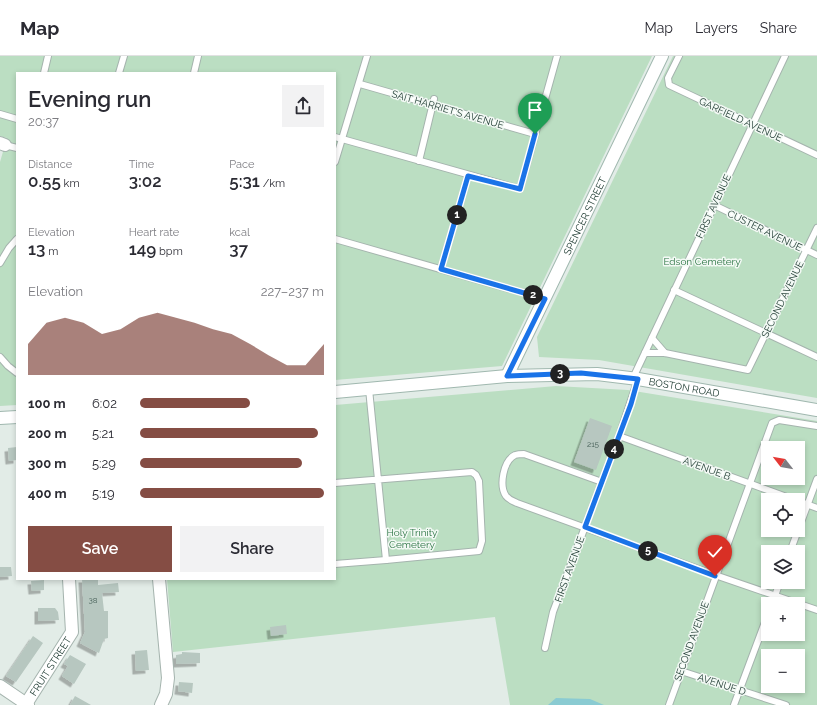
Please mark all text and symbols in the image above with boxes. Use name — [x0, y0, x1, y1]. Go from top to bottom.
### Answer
text: Map — [20, 17, 59, 39]
text: Map — [645, 20, 673, 36]
text: Layers — [695, 20, 738, 36]
text: Share — [760, 20, 797, 36]
button: share — [282, 85, 324, 127]
text: Evening run — [28, 86, 151, 112]
street label: SAIT HARRIET'S AVENUE — [391, 88, 505, 131]
pin — [518, 93, 552, 134]
street label: GARFIELD AVENUE — [697, 95, 784, 144]
icon: arrive — [524, 99, 546, 121]
text: 20:37 — [28, 114, 59, 129]
text: Distance — [28, 158, 72, 171]
text: Time — [129, 158, 154, 171]
text: Pace — [229, 158, 255, 171]
text: 0.55 — [28, 171, 61, 191]
text: 3:02 — [129, 171, 162, 191]
text: 5:31 — [229, 171, 260, 191]
street label: FIRST AVENUE — [694, 172, 733, 240]
street label: SPENCER STREET — [562, 175, 609, 257]
text: km — [61, 177, 80, 190]
text: /km — [260, 177, 285, 190]
pin: 1 — [447, 205, 467, 225]
text: 1 — [454, 208, 460, 221]
street label: CUSTER AVENUE — [726, 208, 804, 253]
text: Elevation — [28, 226, 75, 239]
text: Heart rate — [129, 226, 179, 239]
text: kcal — [229, 226, 250, 239]
text: 13 — [28, 239, 45, 259]
text: 149 — [129, 239, 156, 259]
text: 37 — [229, 239, 248, 259]
text: m — [45, 245, 58, 258]
text: bpm — [156, 245, 183, 258]
park label: Edson Cemetery — [663, 256, 741, 267]
street label: SECOND AVENUE — [759, 259, 806, 339]
text: Elevation — [28, 284, 83, 299]
text: 227–237 m — [261, 284, 324, 299]
pin: 2 — [523, 285, 543, 305]
text: 2 — [530, 288, 536, 301]
pin: 3 — [550, 364, 570, 384]
text: 3 — [557, 367, 563, 380]
street label: BOSTON ROAD — [648, 376, 720, 399]
text: 100 m — [28, 396, 66, 411]
text: 6:02 — [92, 396, 117, 411]
text: 200 m — [28, 426, 67, 441]
text: 5:21 — [92, 426, 114, 441]
house number: 215 — [587, 439, 600, 449]
pin: 4 — [604, 439, 624, 459]
north arrow — [761, 441, 805, 485]
map controls — [761, 441, 805, 693]
text: 4 — [611, 442, 617, 455]
street label: AVENUE B — [682, 455, 732, 482]
text: 300 m — [28, 456, 66, 471]
text: 5:29 — [92, 456, 116, 471]
text: 400 m — [28, 486, 67, 501]
text: 5:19 — [92, 486, 115, 501]
button: locate — [761, 493, 805, 537]
button: Save — [28, 526, 172, 572]
button: Share — [180, 526, 324, 572]
park label: Holy Trinity Cemetery — [387, 527, 438, 550]
street label: FIRST AVENUE — [552, 535, 587, 604]
pin — [698, 535, 732, 576]
pin: 5 — [638, 541, 658, 561]
icon: check — [704, 541, 726, 563]
text: 5 — [645, 544, 651, 557]
button: layers — [761, 545, 805, 589]
house number: 38 — [88, 595, 98, 605]
button: + — [761, 597, 805, 641]
street label: SECOND AVENUE — [672, 600, 711, 682]
street label: FRUIT STREET — [28, 635, 74, 698]
button: − — [761, 649, 805, 693]
street label: AVENUE D — [696, 671, 747, 697]

